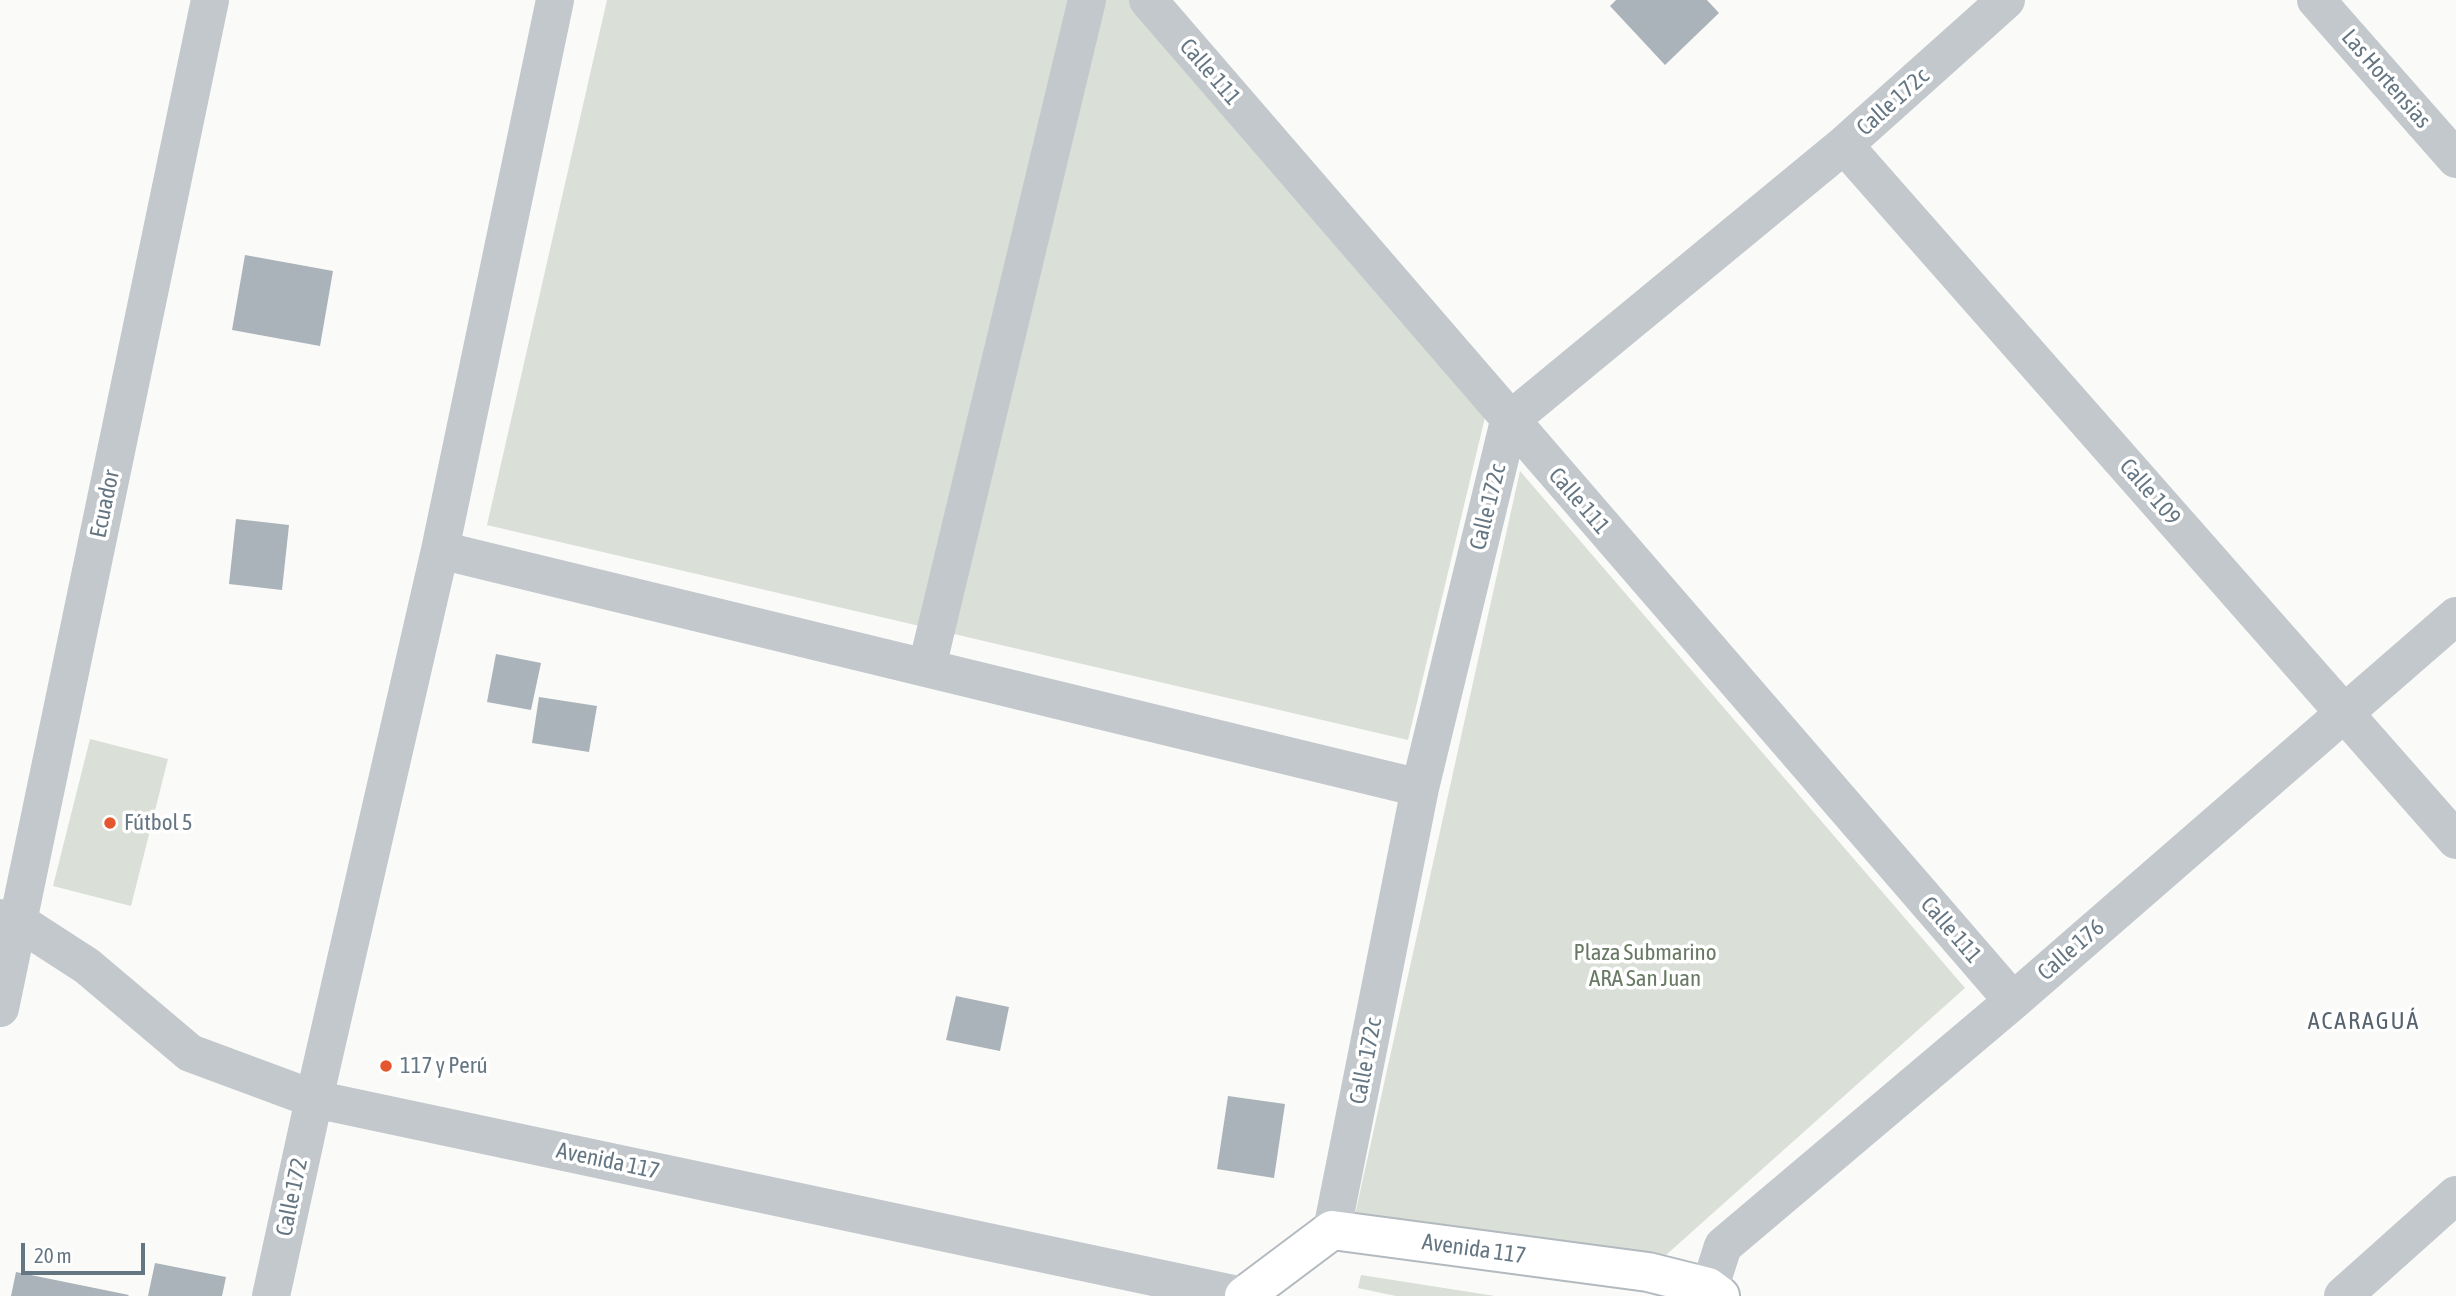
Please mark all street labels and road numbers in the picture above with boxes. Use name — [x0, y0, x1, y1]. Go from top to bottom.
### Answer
street label: Las Hortensias — [2336, 24, 2436, 134]
street label: Calle 111 — [1174, 33, 1246, 111]
street label: Calle 172c — [1851, 62, 1935, 142]
street label: Calle 109 — [2114, 453, 2186, 531]
street label: Calle 172c — [1464, 461, 1512, 553]
street label: Calle 111 — [1543, 462, 1615, 540]
street label: Ecuador — [84, 468, 126, 540]
street label: Calle 111 — [1915, 891, 1987, 969]
street label: Calle 176 — [2032, 914, 2110, 986]
street label: Calle 172c — [1344, 1015, 1388, 1107]
street label: Avenida 117 — [554, 1137, 662, 1185]
street label: Calle 172 — [270, 1155, 314, 1239]
street label: Avenida 117 — [1420, 1228, 1528, 1270]

